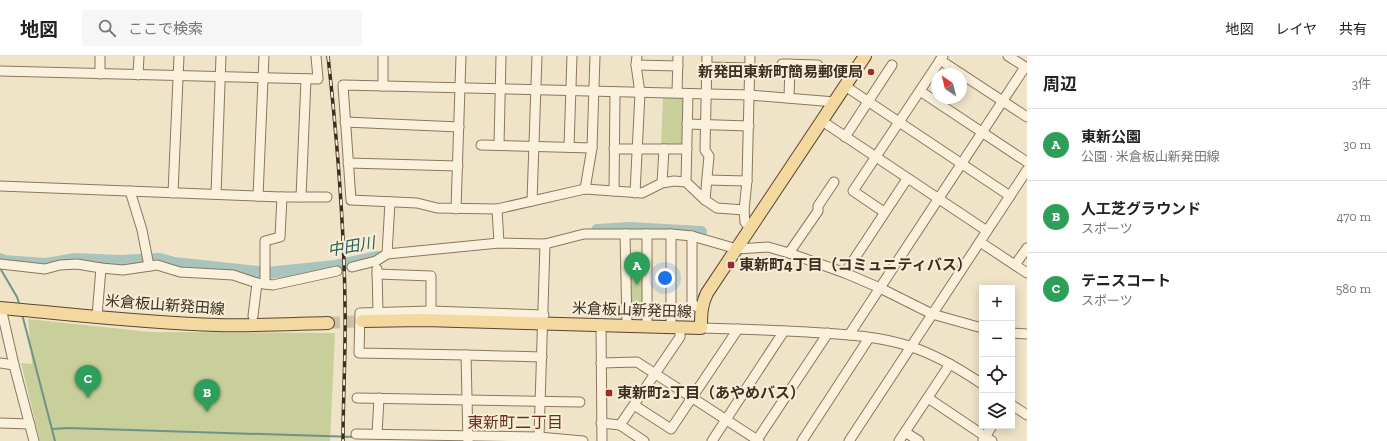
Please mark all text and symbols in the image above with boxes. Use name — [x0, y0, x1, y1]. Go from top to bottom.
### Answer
search box — [82, 10, 362, 46]
icon: search — [96, 17, 118, 39]
text: 地図 — [20, 18, 58, 41]
text: ここで検索 — [128, 20, 203, 38]
text: 地図 — [1225, 21, 1253, 38]
text: レイヤ — [1275, 21, 1317, 38]
text: 共有 — [1339, 21, 1367, 38]
place label: 新発田東新町簡易郵便局 — [698, 63, 863, 81]
marker: 新発田東新町簡易郵便局 — [866, 67, 876, 77]
north arrow — [931, 68, 967, 104]
text: 周辺 — [1043, 74, 1077, 94]
text: 3件 — [1352, 76, 1371, 91]
text: 東新公園 — [1081, 128, 1141, 146]
text: A — [1052, 137, 1060, 152]
text: 30 m — [1343, 137, 1371, 152]
text: 公園 · 米倉板山新発田線 — [1081, 149, 1220, 164]
text: 人工芝グラウンド — [1081, 200, 1201, 218]
text: B — [1052, 209, 1060, 224]
text: 470 m — [1336, 209, 1371, 224]
text: スポーツ — [1081, 221, 1133, 236]
water label: 中田川 — [326, 233, 378, 260]
pin: A — [624, 252, 650, 285]
place label: 東新町4丁目（コミュニティバス） — [739, 256, 972, 274]
marker: 東新町4丁目（コミュニティバス） — [726, 260, 736, 270]
your location — [655, 268, 675, 288]
text: テニスコート — [1081, 272, 1171, 290]
text: C — [1052, 281, 1060, 296]
text: 580 m — [1336, 281, 1371, 296]
map controls — [979, 285, 1015, 429]
button: + — [979, 285, 1015, 321]
street label: 米倉板山新発田線 — [105, 292, 225, 318]
text: スポーツ — [1081, 293, 1133, 308]
street label: 米倉板山新発田線 — [572, 299, 692, 321]
button: − — [979, 321, 1015, 357]
button: locate — [979, 357, 1015, 393]
pin: C — [75, 365, 101, 398]
pin: B — [194, 379, 220, 412]
place label: 東新町2丁目（あやめバス） — [617, 384, 805, 402]
marker: 東新町2丁目（あやめバス） — [604, 388, 614, 398]
button: layers — [979, 393, 1015, 429]
district label: 東新町二丁目 — [467, 413, 563, 432]

